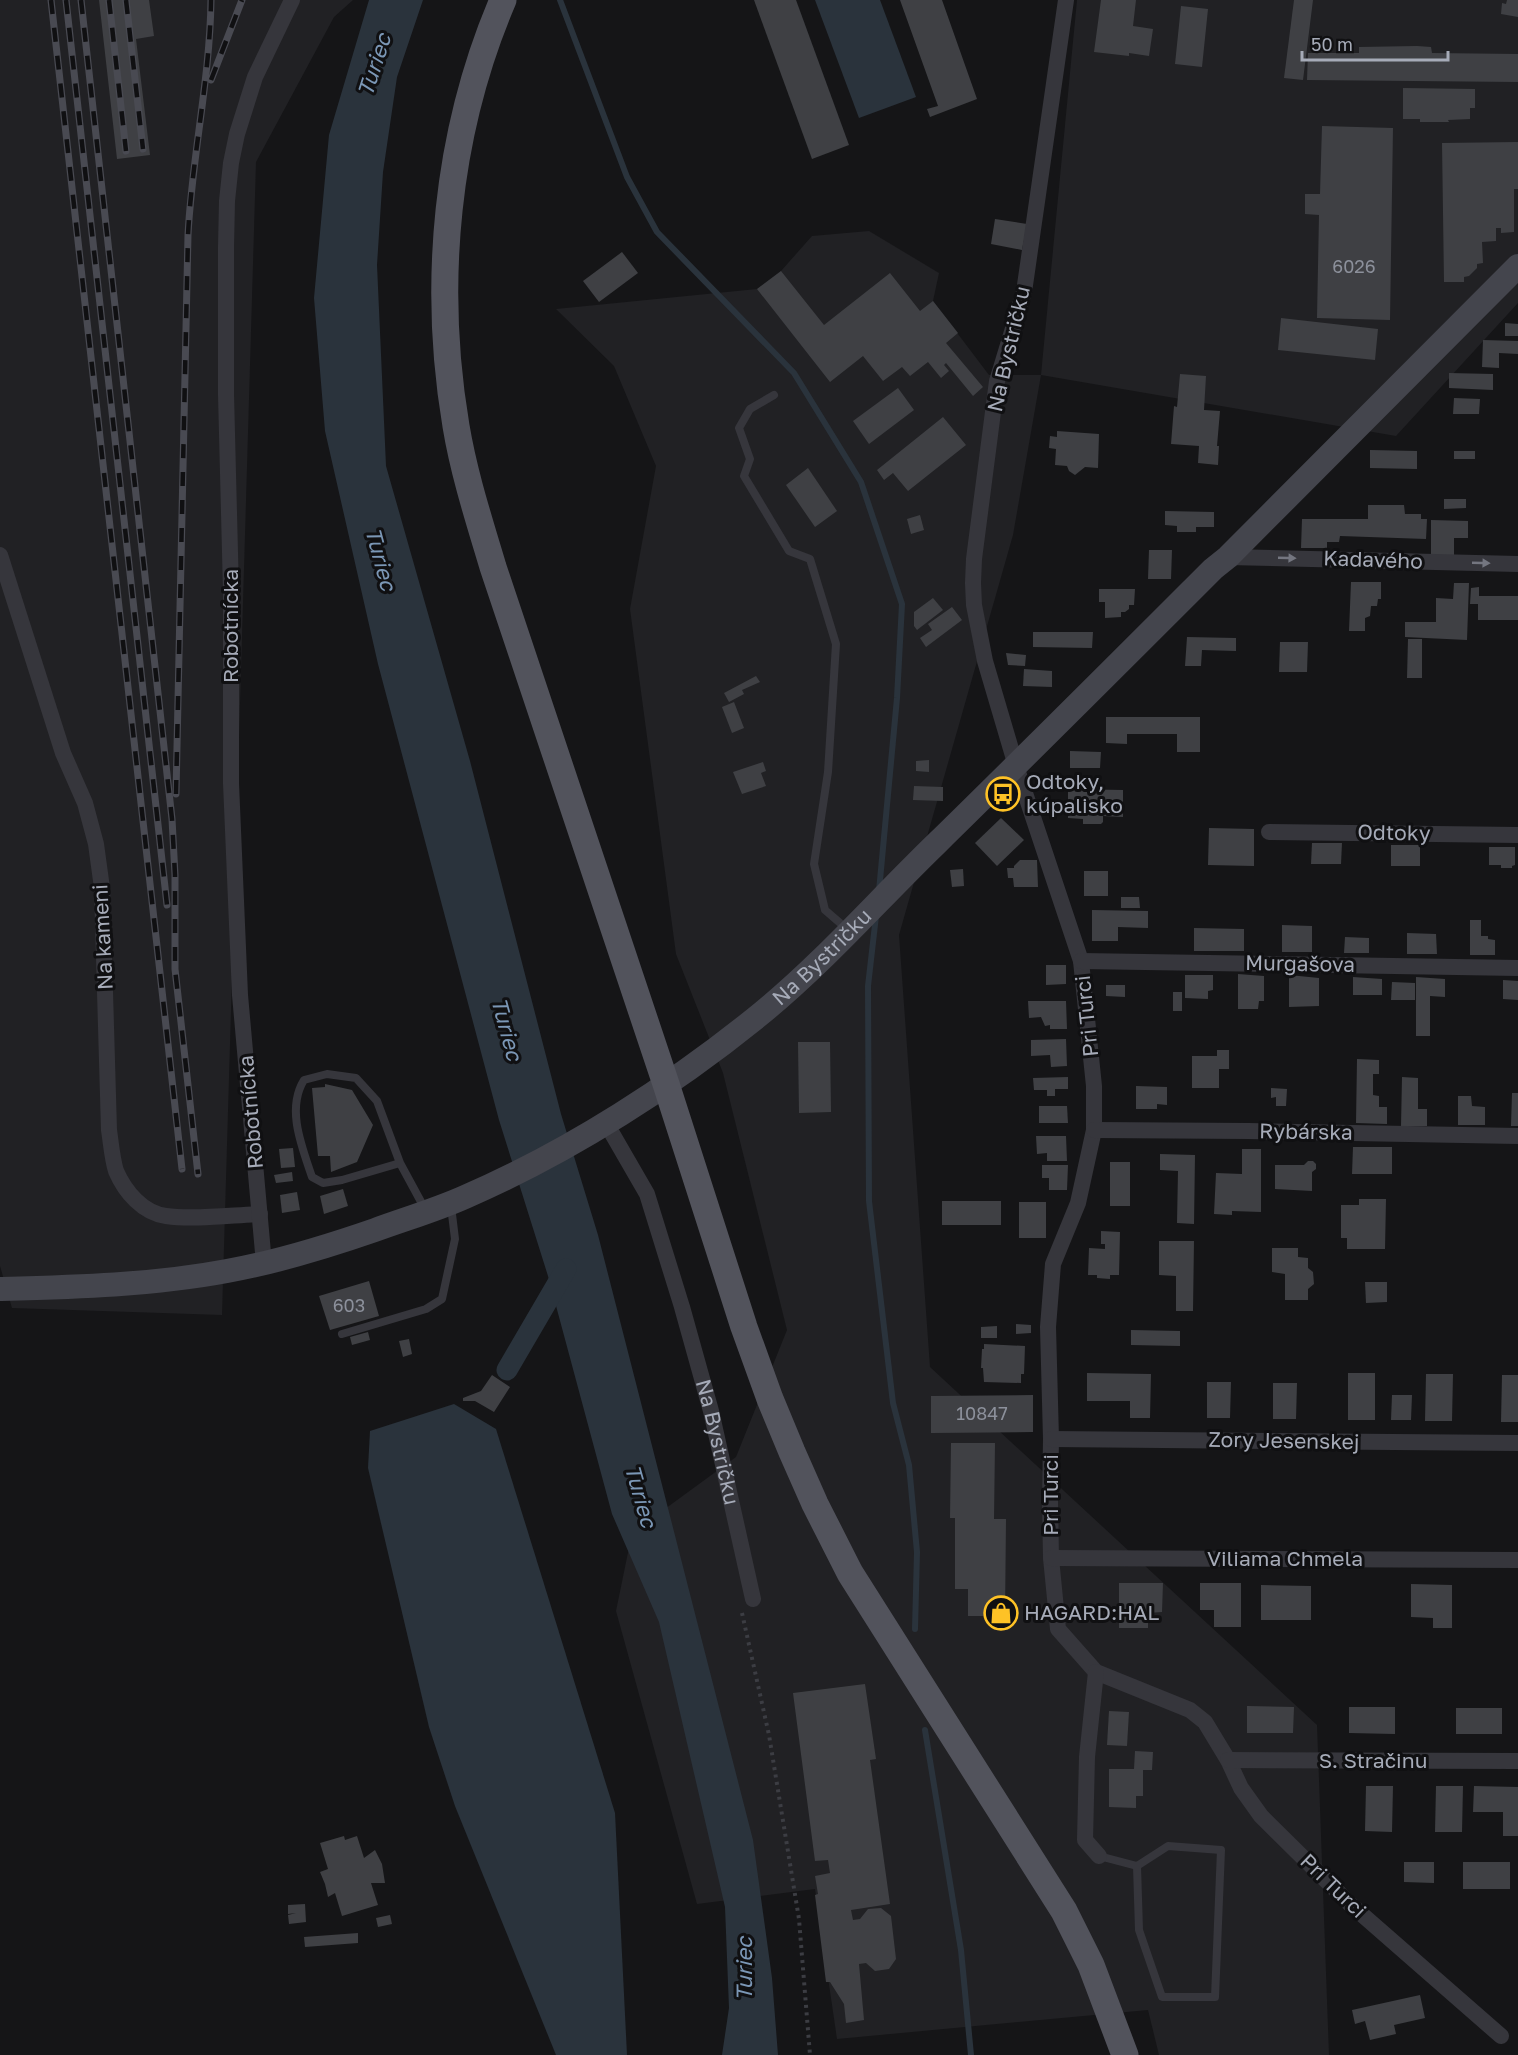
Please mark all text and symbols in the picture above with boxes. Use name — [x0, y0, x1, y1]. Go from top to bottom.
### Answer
scale bar — [1302, 24, 1448, 62]
water label: Turiec — [351, 28, 397, 100]
text: 50 m — [1311, 33, 1353, 55]
house number: 6026 — [1332, 255, 1376, 277]
street label: Na Bystričku — [981, 283, 1035, 414]
water label: Turiec — [360, 524, 403, 595]
street label: Kadavého — [1323, 544, 1423, 574]
one-way arrow — [1277, 553, 1296, 563]
one-way arrow — [1472, 559, 1491, 568]
street label: Robotnícka — [217, 569, 243, 683]
place label: Odtoky, kúpalisko — [1026, 768, 1123, 818]
bus stop icon: Odtoky, kúpalisko — [985, 776, 1021, 812]
street label: Odtoky — [1357, 818, 1431, 846]
street label: Na kameni — [86, 883, 118, 991]
street label: Na Bystričku — [766, 903, 877, 1010]
street label: Murgašova — [1245, 949, 1355, 977]
street label: Pri Turci — [1069, 974, 1103, 1058]
water label: Turiec — [486, 994, 529, 1065]
street label: Robotnícka — [232, 1054, 268, 1170]
street label: Rybárska — [1259, 1117, 1353, 1145]
house number: 603 — [333, 1294, 365, 1316]
street label: Na Bystričku — [691, 1376, 746, 1507]
house number: 10847 — [956, 1402, 1008, 1424]
street label: Zory Jesenskej — [1208, 1426, 1360, 1454]
street label: Pri Turci — [1037, 1454, 1063, 1536]
water label: Turiec — [620, 1461, 664, 1532]
street label: Viliama Chmela — [1207, 1545, 1363, 1571]
shop icon: HAGARD:HAL — [983, 1595, 1019, 1631]
place label: HAGARD:HAL — [1024, 1599, 1159, 1625]
street label: S. Stračinu — [1319, 1747, 1427, 1773]
street label: Pri Turci — [1295, 1848, 1372, 1923]
water label: Turiec — [730, 1935, 757, 2001]

